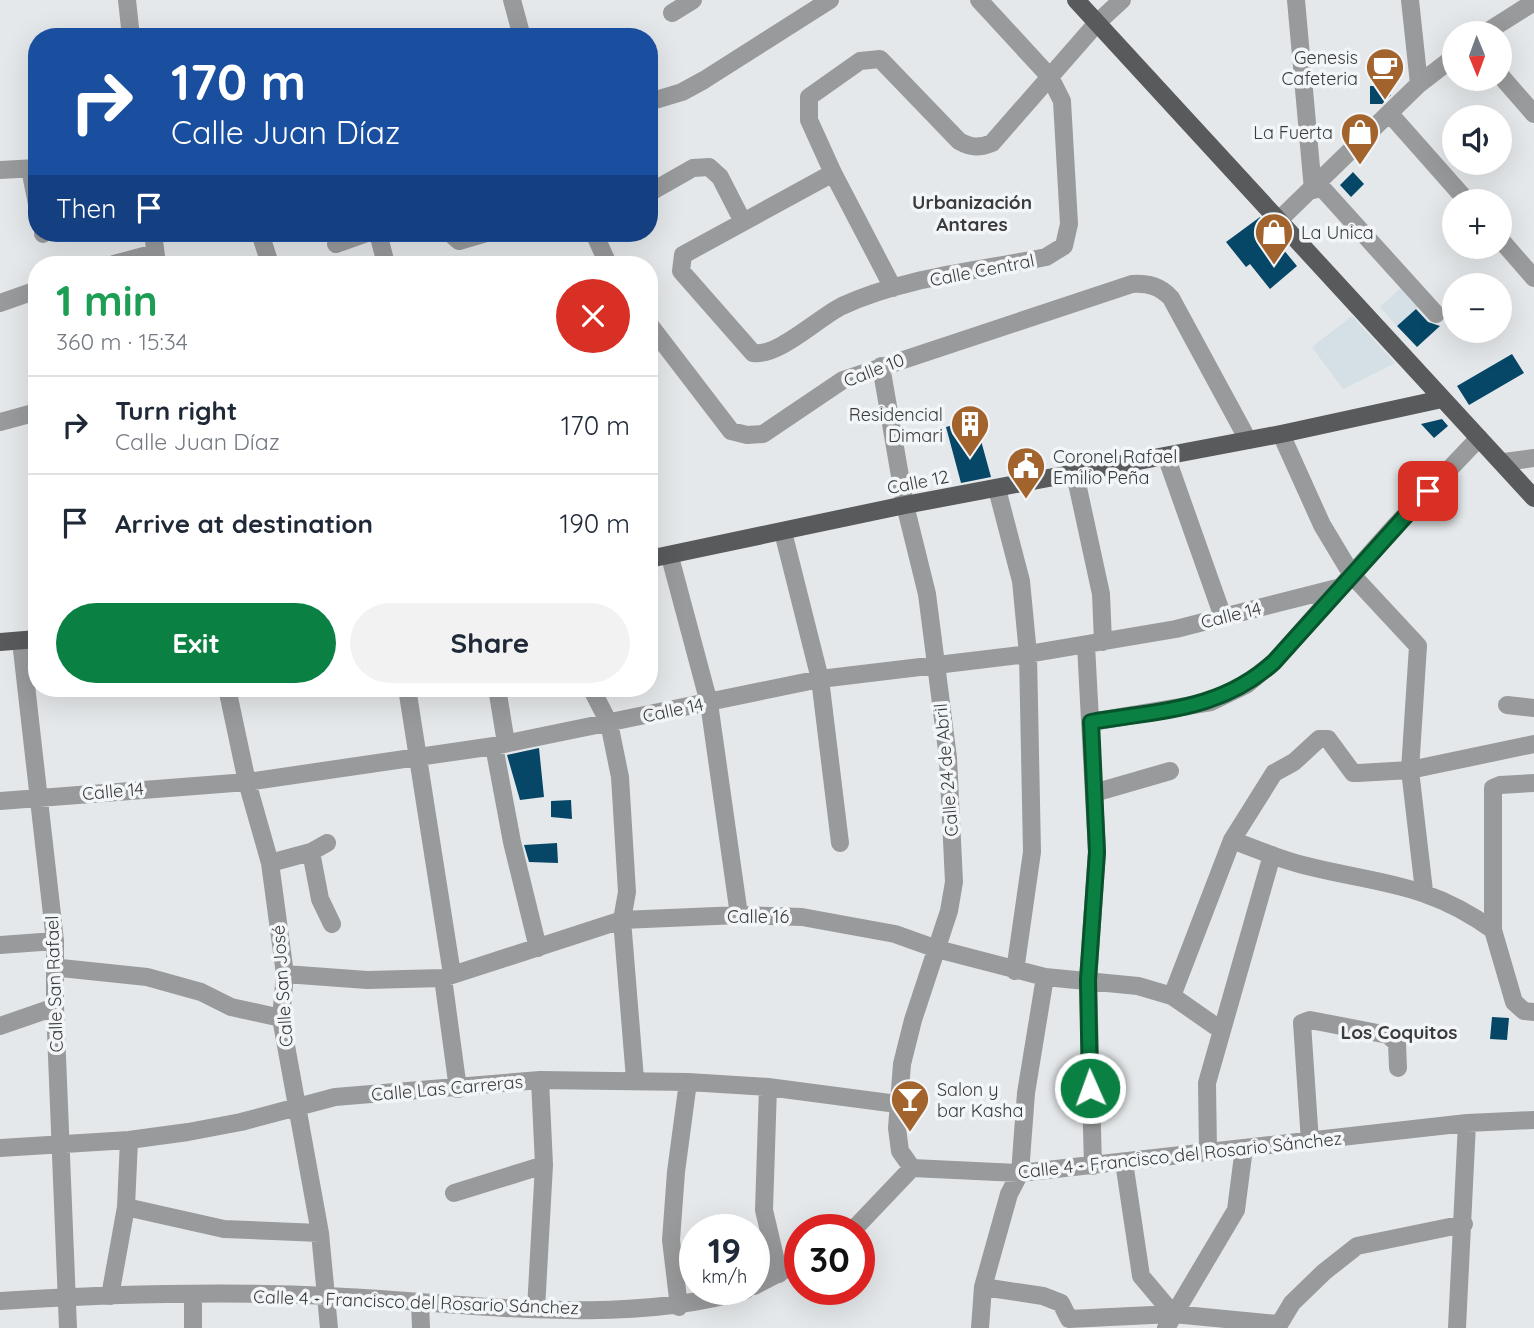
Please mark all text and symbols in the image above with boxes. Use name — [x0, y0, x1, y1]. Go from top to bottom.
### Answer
north arrow — [1442, 21, 1512, 91]
map controls — [1442, 21, 1512, 343]
place label: Genesis Cafeteria — [1281, 46, 1358, 90]
cafe icon: Genesis Cafeteria — [1364, 46, 1406, 101]
text: 170 m — [171, 51, 306, 112]
icon: right — [56, 56, 147, 147]
button: sound — [1442, 105, 1512, 175]
shop icon: La Fuerta — [1339, 111, 1381, 166]
text: Calle Juan Díaz — [171, 112, 400, 152]
place label: La Fuerta — [1253, 121, 1333, 144]
icon: arrive — [130, 189, 168, 227]
button: + — [1442, 189, 1512, 259]
district label: Urbanización Antares — [912, 190, 1032, 236]
text: Then — [56, 192, 116, 225]
shop icon: La Unica — [1253, 211, 1295, 266]
place label: La Unica — [1301, 221, 1374, 244]
street label: Calle Central — [928, 249, 1036, 291]
button: − — [1442, 273, 1512, 343]
text: 1 min — [56, 274, 158, 327]
button: close — [556, 279, 630, 353]
text: 360 m · 15:34 — [56, 327, 188, 356]
street label: Calle 10 — [840, 348, 908, 392]
text: Turn right — [115, 394, 237, 427]
place label: Residencial Dimari — [849, 403, 943, 447]
building icon: Residencial Dimari — [949, 403, 991, 458]
icon: right — [56, 406, 94, 444]
text: 170 m — [561, 409, 630, 442]
text: Calle Juan Díaz — [115, 427, 280, 456]
public building icon: Coronel Rafael Emilio Peña — [1005, 445, 1047, 500]
place label: Coronel Rafael Emilio Peña — [1053, 445, 1177, 489]
pin — [1398, 461, 1458, 521]
street label: Calle 12 — [885, 465, 951, 499]
icon: arrive — [1409, 472, 1447, 510]
icon: arrive — [56, 504, 94, 542]
text: Arrive at destination — [115, 507, 373, 540]
text: 190 m — [560, 507, 630, 540]
street label: Calle 14 — [1198, 596, 1264, 634]
button: Exit — [56, 603, 336, 683]
button: Share — [350, 603, 630, 683]
street label: Calle 14 — [640, 692, 706, 728]
street label: Calle 24 de Abril — [929, 703, 963, 837]
street label: Calle 14 — [81, 777, 145, 805]
street label: Calle 16 — [727, 905, 789, 928]
street label: Calle San Rafael — [40, 915, 68, 1053]
street label: Calle San José — [266, 924, 298, 1048]
district label: Los Coquitos — [1340, 1020, 1458, 1044]
position arrow — [1053, 1051, 1127, 1125]
street label: Calle Las Carreras — [370, 1070, 524, 1106]
bar icon: Salon y bar Kasha — [889, 1078, 931, 1133]
place label: Salon y bar Kasha — [937, 1078, 1023, 1122]
street label: Calle 4 - Francisco del Rosario Sánchez — [1017, 1127, 1343, 1183]
speed limit sign: 30 — [784, 1214, 875, 1305]
text: 19 — [708, 1228, 741, 1272]
text: km/h — [702, 1265, 747, 1288]
street label: Calle 4 - Francisco del Rosario Sánchez — [253, 1285, 579, 1319]

